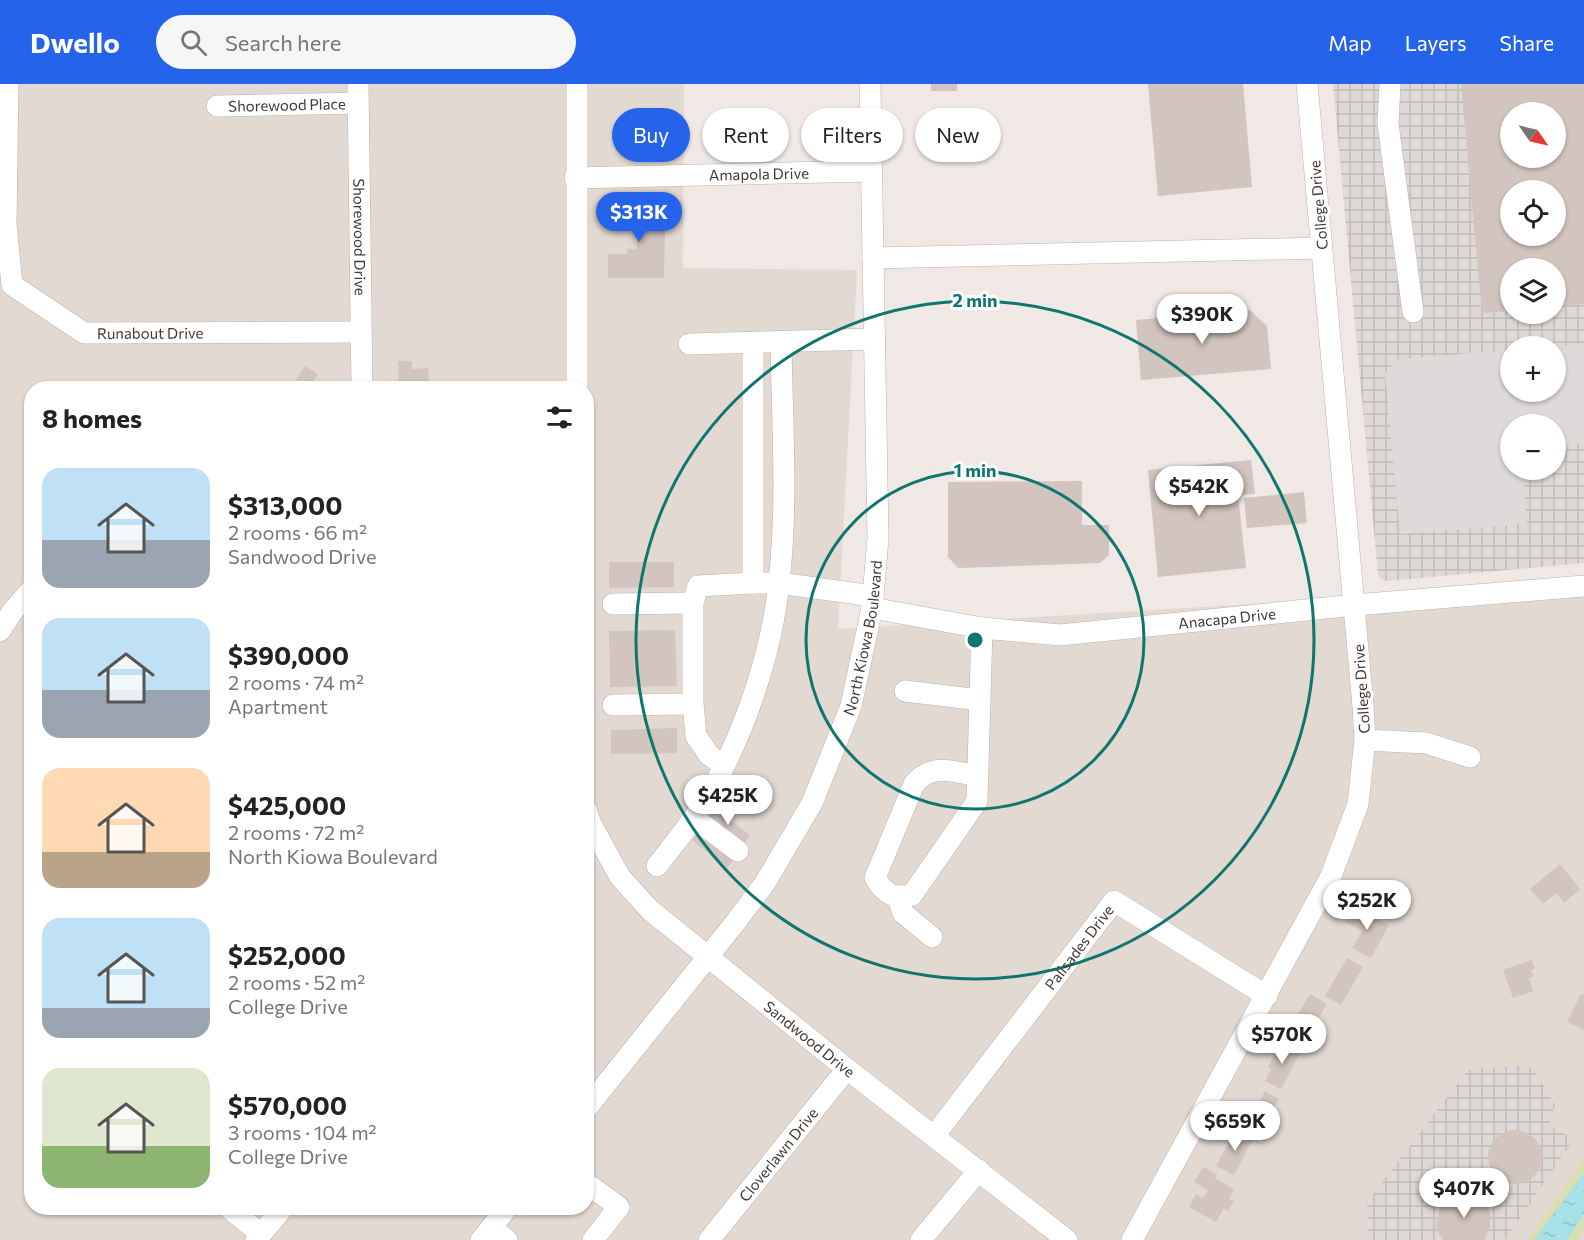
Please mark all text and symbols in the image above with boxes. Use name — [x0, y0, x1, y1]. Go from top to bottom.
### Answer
search box — [156, 15, 576, 69]
text: Dwello — [30, 25, 120, 59]
icon: search — [177, 26, 210, 59]
text: Search here — [225, 29, 341, 56]
text: Map — [1328, 30, 1372, 55]
text: Layers — [1405, 30, 1467, 55]
text: Share — [1500, 30, 1554, 55]
street label: Shorewood Place — [228, 94, 346, 115]
north arrow — [1500, 102, 1566, 168]
map controls — [1500, 102, 1566, 480]
chip: Buy — [612, 108, 690, 162]
chip: Rent — [702, 108, 789, 162]
chip: Filters — [801, 108, 903, 162]
chip: New — [915, 108, 1001, 162]
street label: College Drive — [1305, 159, 1331, 251]
street label: Amapola Drive — [709, 163, 809, 184]
street label: Shorewood Drive — [350, 178, 370, 296]
button: locate — [1500, 180, 1566, 246]
pin: $313K — [597, 192, 681, 243]
text: $313K — [610, 199, 668, 223]
button: layers — [1500, 258, 1566, 324]
text: 2 min — [953, 289, 997, 311]
pin: $390K — [1160, 294, 1244, 345]
text: $390K — [1171, 301, 1233, 325]
street label: Runabout Drive — [97, 324, 203, 342]
button: + — [1500, 336, 1566, 402]
icon: filters — [543, 401, 576, 434]
text: 8 homes — [42, 402, 142, 433]
button: − — [1500, 414, 1566, 480]
text: 1 min — [954, 459, 996, 481]
pin: $542K — [1157, 466, 1241, 517]
text: $542K — [1169, 473, 1229, 497]
text: $313,000 — [228, 489, 343, 520]
icon: home — [90, 492, 162, 564]
text: 2 rooms · 66 m² — [228, 520, 367, 544]
text: Sandwood Drive — [228, 544, 376, 568]
street label: North Kiowa Boulevard — [839, 560, 885, 718]
street label: Anacapa Drive — [1177, 604, 1277, 632]
centre of rings — [965, 630, 985, 650]
text: $390,000 — [228, 639, 349, 670]
icon: home — [90, 642, 162, 714]
street label: College Drive — [1349, 644, 1373, 734]
text: 2 rooms · 74 m² — [228, 670, 364, 694]
text: Apartment — [228, 694, 328, 718]
pin: $425K — [686, 775, 770, 826]
text: $425K — [698, 782, 758, 806]
text: $425,000 — [228, 789, 346, 820]
icon: home — [90, 792, 162, 864]
text: 2 rooms · 72 m² — [228, 820, 364, 844]
text: North Kiowa Boulevard — [228, 844, 438, 868]
pin: $252K — [1325, 880, 1409, 931]
text: $252K — [1337, 887, 1397, 911]
street label: Palisades Drive — [1040, 901, 1117, 993]
text: $252,000 — [228, 939, 346, 970]
icon: home — [90, 942, 162, 1014]
text: 2 rooms · 52 m² — [228, 970, 365, 994]
text: College Drive — [228, 994, 348, 1018]
street label: Sandwood Drive — [761, 997, 859, 1081]
pin: $570K — [1240, 1014, 1324, 1065]
text: $570K — [1251, 1021, 1313, 1045]
text: $570,000 — [228, 1089, 347, 1120]
icon: home — [90, 1092, 162, 1164]
pin: $659K — [1193, 1101, 1277, 1152]
street label: Cloverlawn Drive — [735, 1104, 821, 1205]
text: $659K — [1204, 1108, 1266, 1132]
text: 3 rooms · 104 m² — [228, 1120, 377, 1144]
text: College Drive — [228, 1144, 348, 1168]
pin: $407K — [1422, 1168, 1506, 1219]
text: $407K — [1433, 1175, 1495, 1199]

